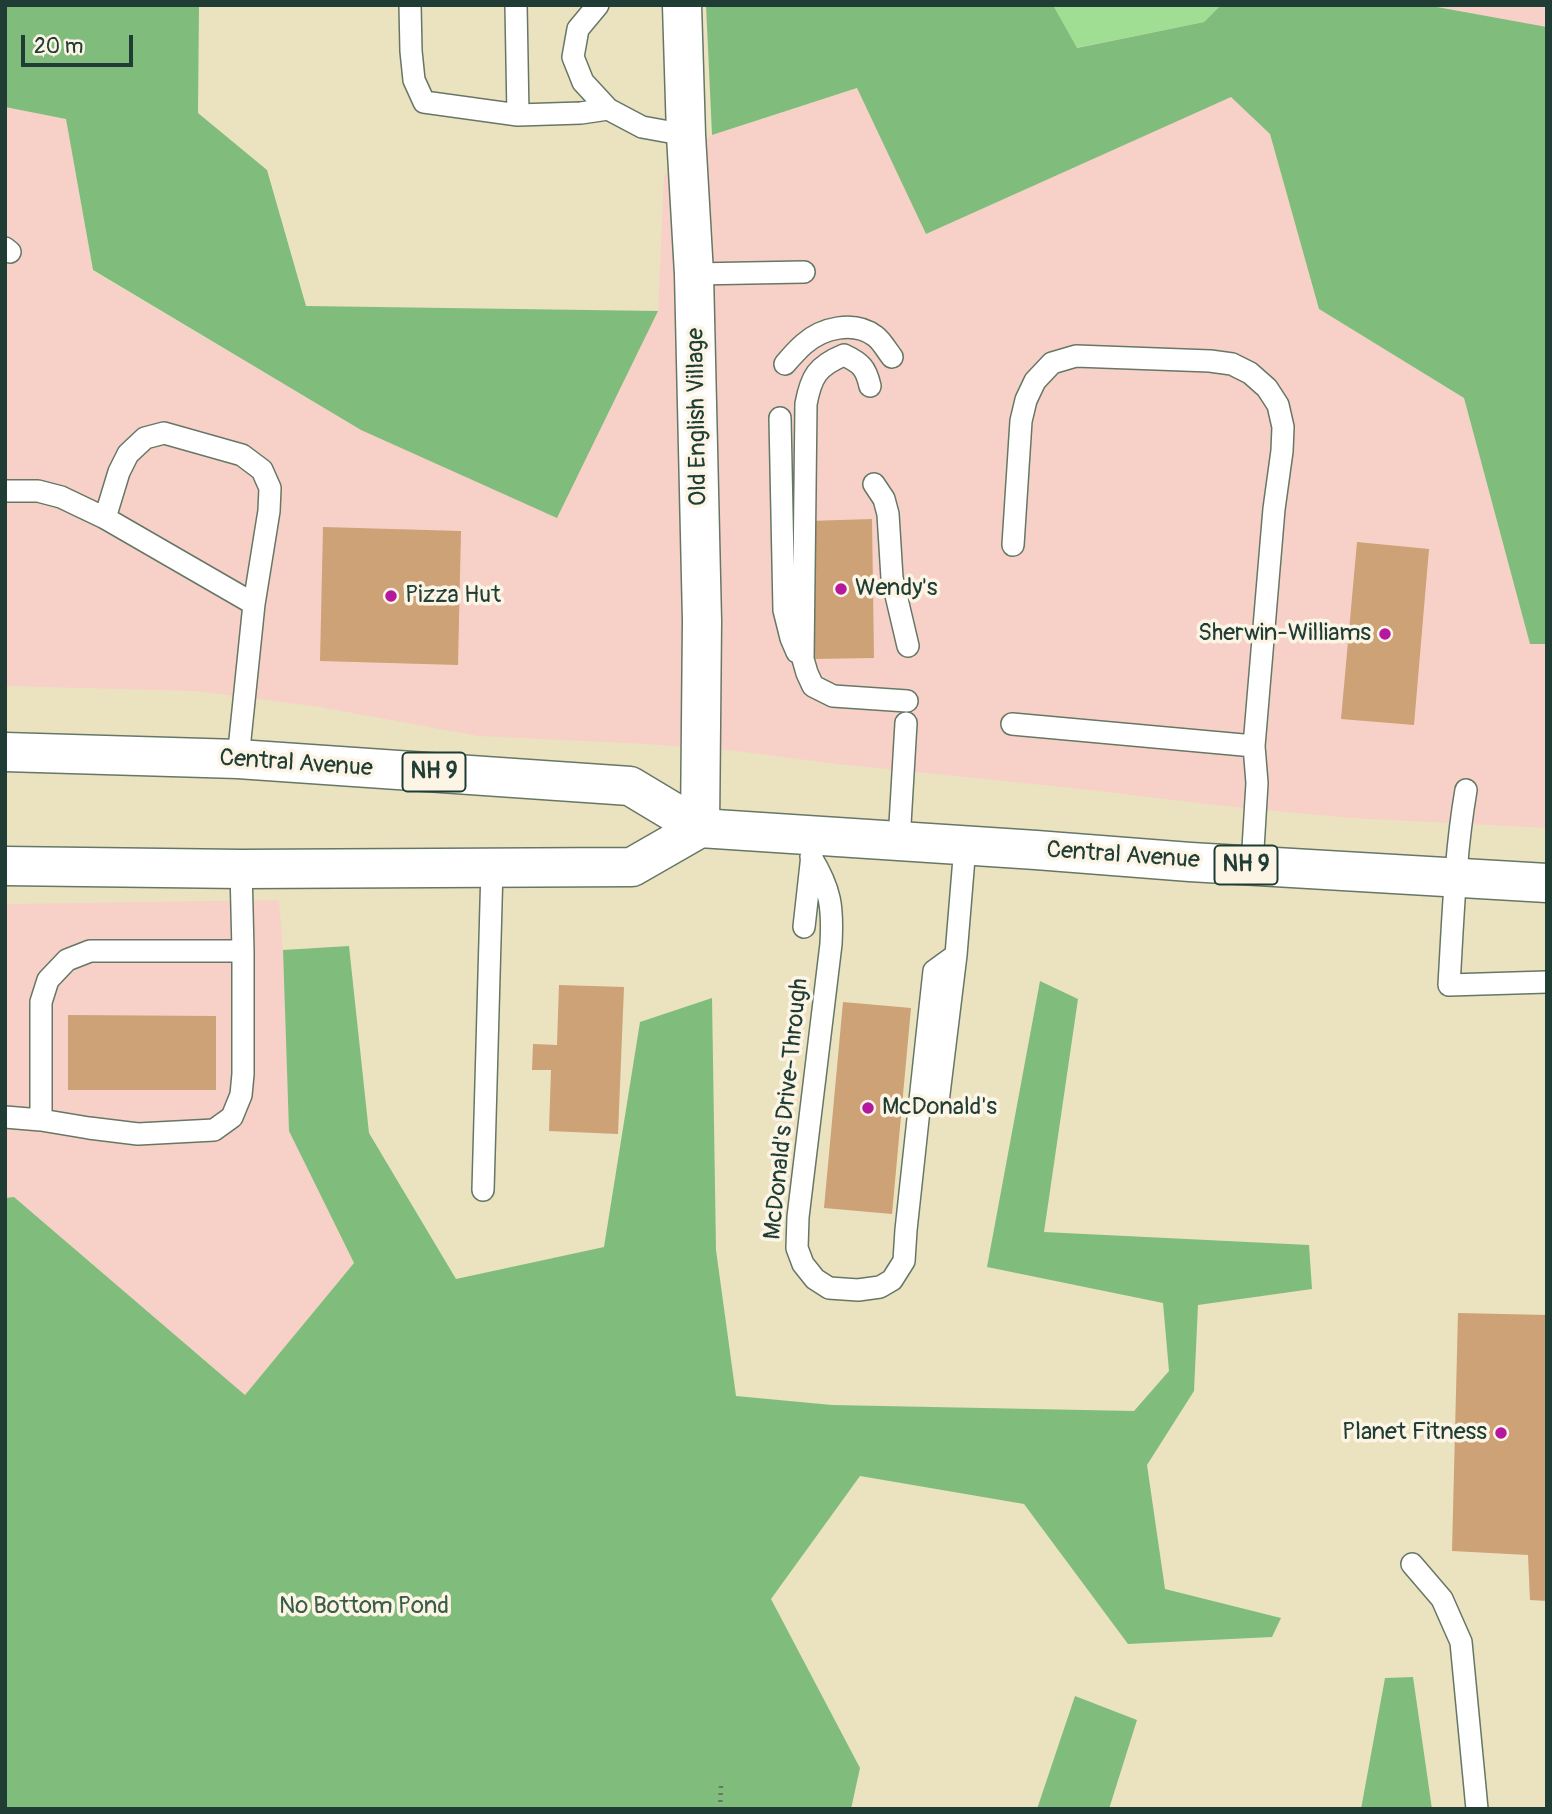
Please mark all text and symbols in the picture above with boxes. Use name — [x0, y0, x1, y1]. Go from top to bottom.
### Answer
scale bar — [24, 21, 136, 65]
text: 20 m — [34, 33, 83, 60]
street label: Old English Village — [682, 328, 714, 506]
place label: Wendy's — [855, 575, 937, 603]
marker: Wendy's — [833, 581, 849, 597]
place label: Pizza Hut — [405, 582, 501, 610]
marker: Pizza Hut — [383, 588, 399, 604]
place label: Sherwin-Williams — [1198, 620, 1371, 648]
marker: Sherwin-Williams — [1377, 626, 1393, 642]
street label: Central Avenue — [218, 744, 374, 784]
road number: NH 9 — [402, 752, 466, 792]
street label: Central Avenue — [1045, 836, 1201, 876]
road number: NH 9 — [1214, 846, 1278, 884]
street label: McDonald's Drive-Through — [759, 977, 815, 1241]
place label: McDonald's — [882, 1094, 997, 1122]
marker: McDonald's — [860, 1100, 876, 1116]
place label: Planet Fitness — [1342, 1419, 1487, 1447]
marker: Planet Fitness — [1493, 1425, 1509, 1441]
park label: No Bottom Pond — [279, 1593, 449, 1621]

